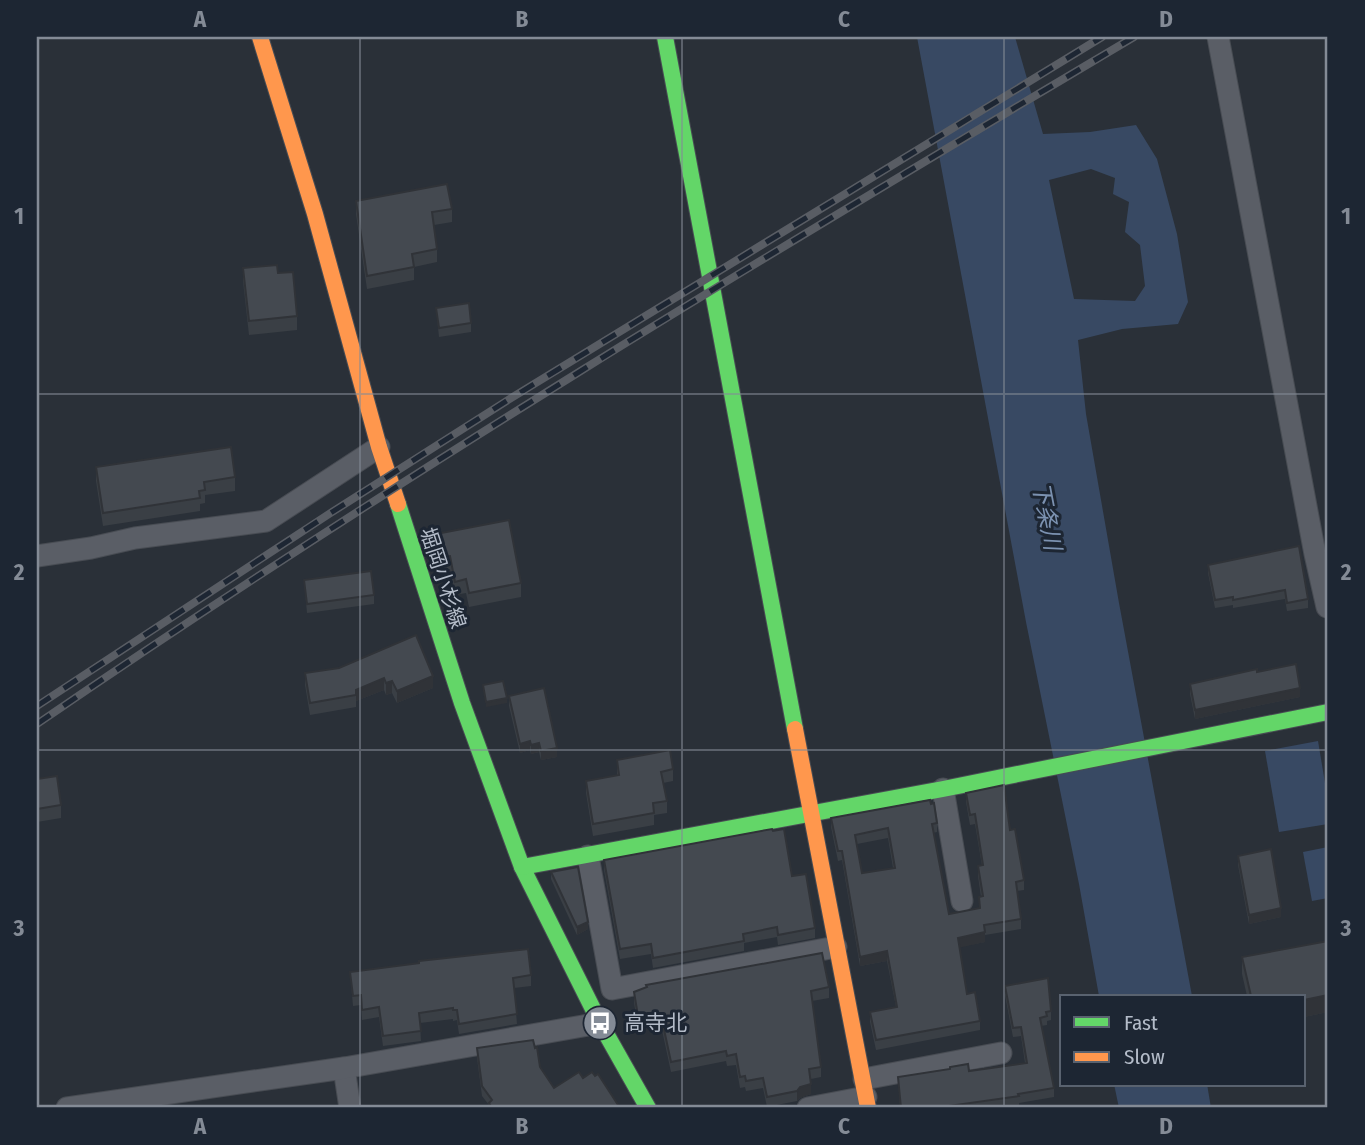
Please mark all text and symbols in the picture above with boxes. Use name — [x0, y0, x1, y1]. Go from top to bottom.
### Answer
text: A — [193, 5, 207, 33]
text: B — [516, 5, 529, 33]
text: C — [838, 5, 850, 33]
text: D — [1159, 5, 1173, 33]
text: 1 — [14, 202, 24, 230]
text: 1 — [1341, 202, 1351, 230]
water label: 下条川 — [1027, 479, 1068, 555]
street label: 堀岡小杉線 — [414, 524, 472, 632]
text: 2 — [13, 558, 25, 586]
text: 2 — [1340, 558, 1352, 586]
text: 3 — [13, 914, 25, 942]
text: 3 — [1340, 914, 1352, 942]
legend — [1060, 995, 1306, 1086]
bus stop icon: 高寺北 — [581, 1004, 619, 1042]
place label: 高寺北 — [624, 1010, 687, 1036]
text: Fast — [1124, 1010, 1158, 1036]
text: Slow — [1124, 1044, 1165, 1070]
text: A — [193, 1112, 207, 1140]
text: B — [516, 1112, 529, 1140]
text: C — [838, 1112, 850, 1140]
text: D — [1159, 1112, 1173, 1140]

